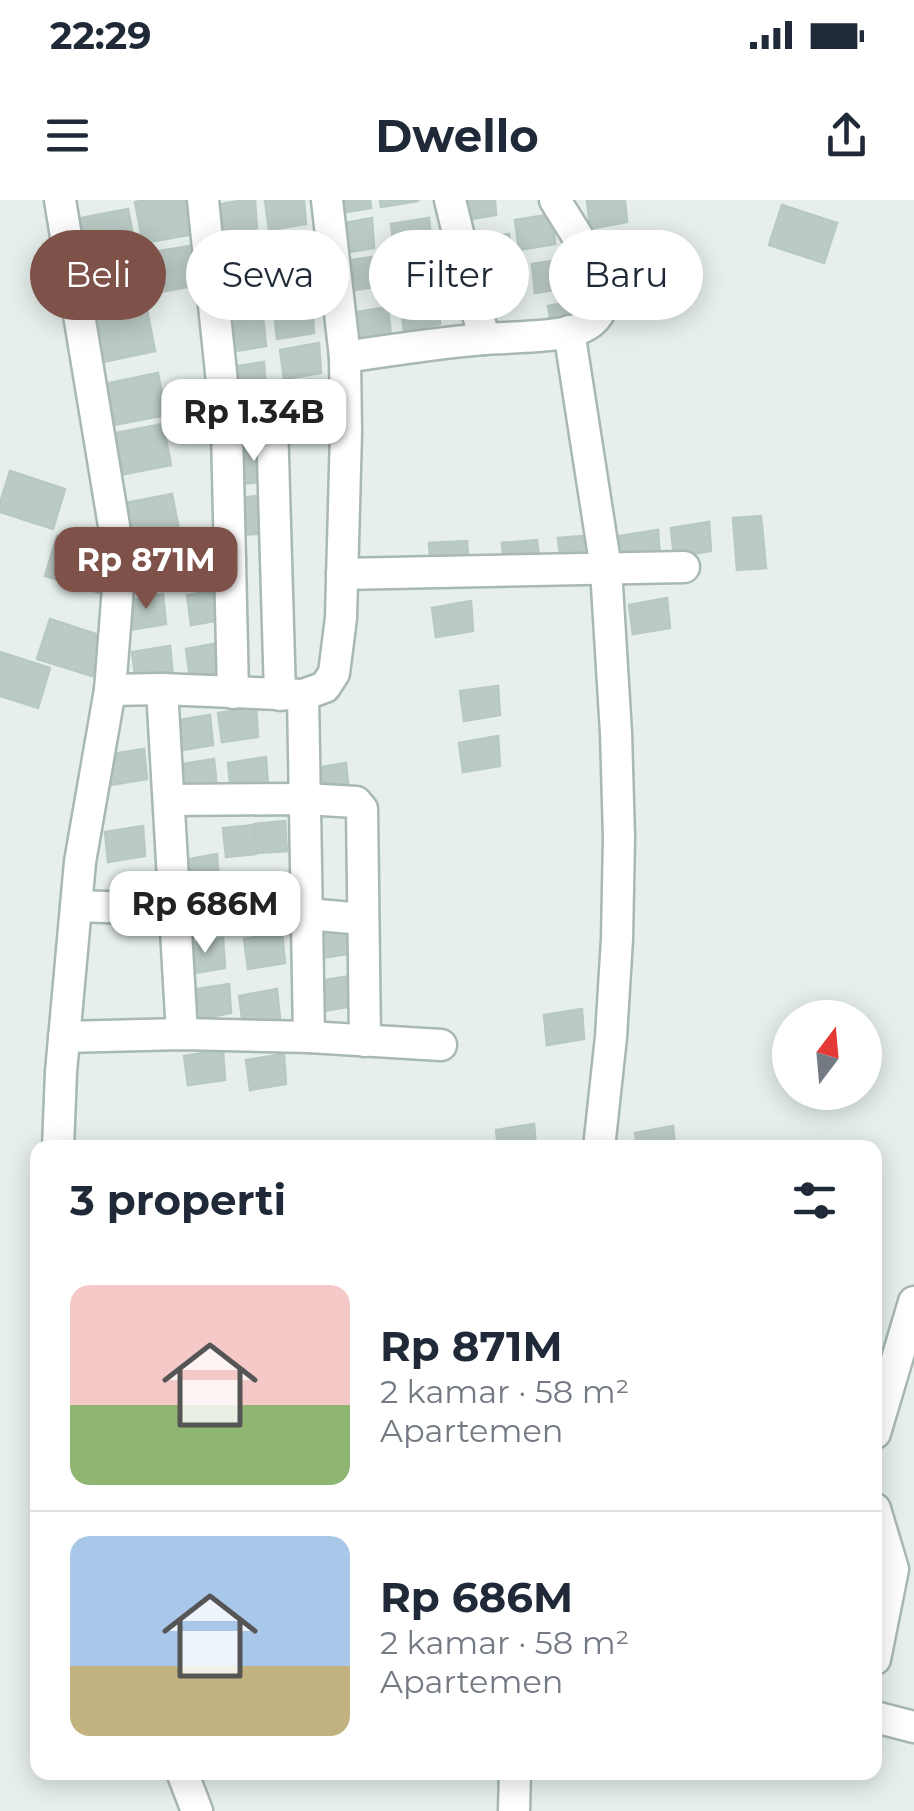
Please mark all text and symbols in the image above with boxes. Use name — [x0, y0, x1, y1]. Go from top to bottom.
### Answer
text: 22:29 — [50, 12, 151, 59]
icon: menu — [40, 108, 95, 163]
text: Dwello — [375, 108, 539, 163]
icon: share — [819, 108, 874, 163]
chip: Beli — [30, 230, 166, 320]
chip: Sewa — [186, 230, 349, 320]
chip: Filter — [369, 230, 529, 320]
chip: Baru — [549, 230, 703, 320]
pin: Rp 1.34B — [151, 379, 357, 464]
text: Rp 1.34B — [183, 392, 325, 431]
pin: Rp 871M — [54, 527, 238, 612]
text: Rp 871M — [76, 540, 216, 579]
pin: Rp 686M — [113, 871, 297, 956]
text: Rp 686M — [131, 884, 279, 923]
north arrow — [772, 1000, 882, 1110]
map controls — [772, 1000, 882, 1110]
icon: filters — [787, 1173, 842, 1228]
text: 3 properti — [70, 1174, 286, 1226]
text: Rp 871M — [380, 1320, 563, 1372]
icon: home — [150, 1325, 270, 1445]
text: 2 kamar · 58 m² — [380, 1372, 629, 1411]
text: Apartemen — [380, 1411, 563, 1450]
text: Rp 686M — [380, 1571, 573, 1623]
icon: home — [150, 1576, 270, 1696]
text: 2 kamar · 58 m² — [380, 1623, 629, 1662]
text: Apartemen — [380, 1662, 563, 1701]

